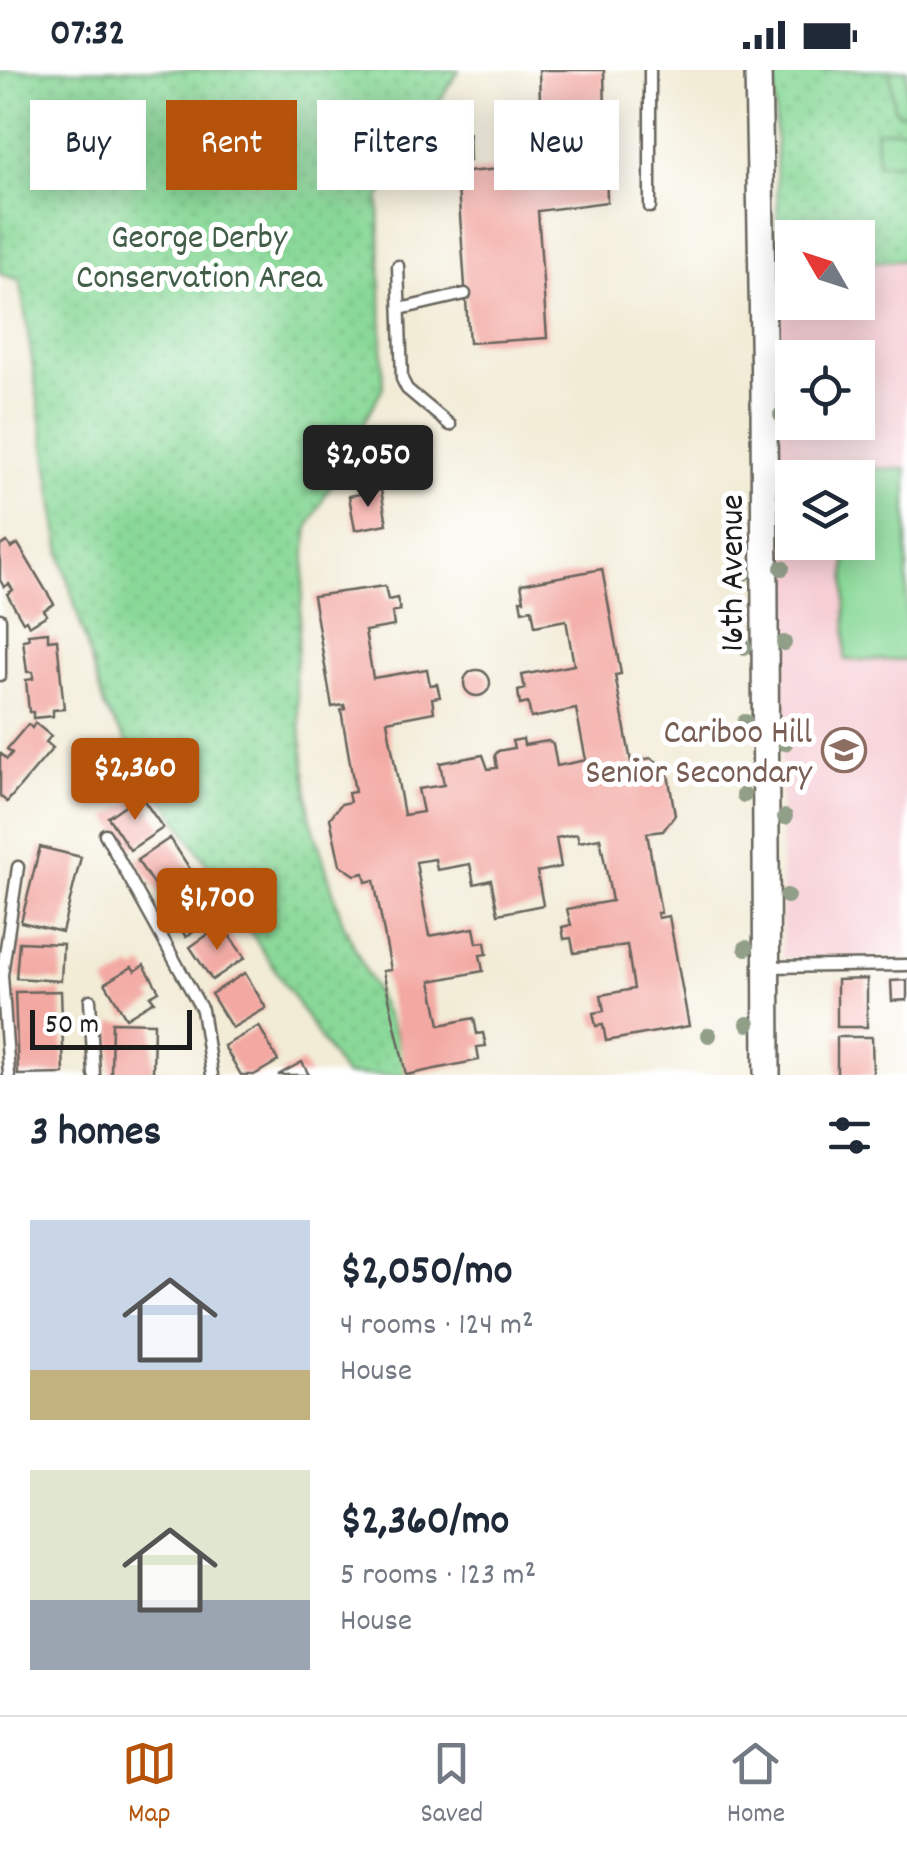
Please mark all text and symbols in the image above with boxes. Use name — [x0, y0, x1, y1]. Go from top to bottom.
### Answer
text: 07:32 — [50, 8, 125, 63]
chip: Buy — [30, 100, 146, 190]
chip: Rent — [166, 100, 297, 190]
chip: Filters — [317, 100, 474, 190]
chip: New — [494, 100, 619, 190]
park label: George Derby Conservation Area — [76, 215, 323, 305]
north arrow — [775, 220, 875, 320]
map controls — [775, 220, 875, 560]
button: locate — [775, 340, 875, 440]
pin: $2,050 — [287, 425, 449, 510]
text: $2,050 — [325, 434, 411, 480]
button: layers — [775, 460, 875, 560]
street label: 16th Avenue — [710, 494, 760, 652]
place label: Cariboo Hill Senior Secondary — [585, 710, 813, 800]
school or university icon: Cariboo Hill Senior Secondary — [821, 727, 867, 773]
pin: $2,360 — [54, 738, 216, 823]
text: $2,360 — [93, 747, 177, 793]
pin: $1,700 — [136, 868, 298, 953]
text: $1,700 — [179, 877, 255, 923]
scale bar — [30, 1005, 192, 1050]
text: 50 m — [45, 1007, 99, 1047]
text: 3 homes — [30, 1105, 161, 1165]
icon: filters — [822, 1108, 877, 1163]
text: $2,050/mo — [340, 1244, 512, 1304]
icon: home — [110, 1260, 230, 1380]
text: 4 rooms · 124 m² — [340, 1304, 534, 1350]
text: House — [340, 1350, 412, 1396]
text: $2,360/mo — [340, 1494, 509, 1554]
icon: home — [110, 1510, 230, 1630]
text: 5 rooms · 123 m² — [340, 1554, 536, 1600]
text: House — [340, 1600, 412, 1646]
tab: Map — [122, 1736, 177, 1836]
tab: Saved — [421, 1736, 483, 1836]
tab: Home — [727, 1736, 785, 1836]

